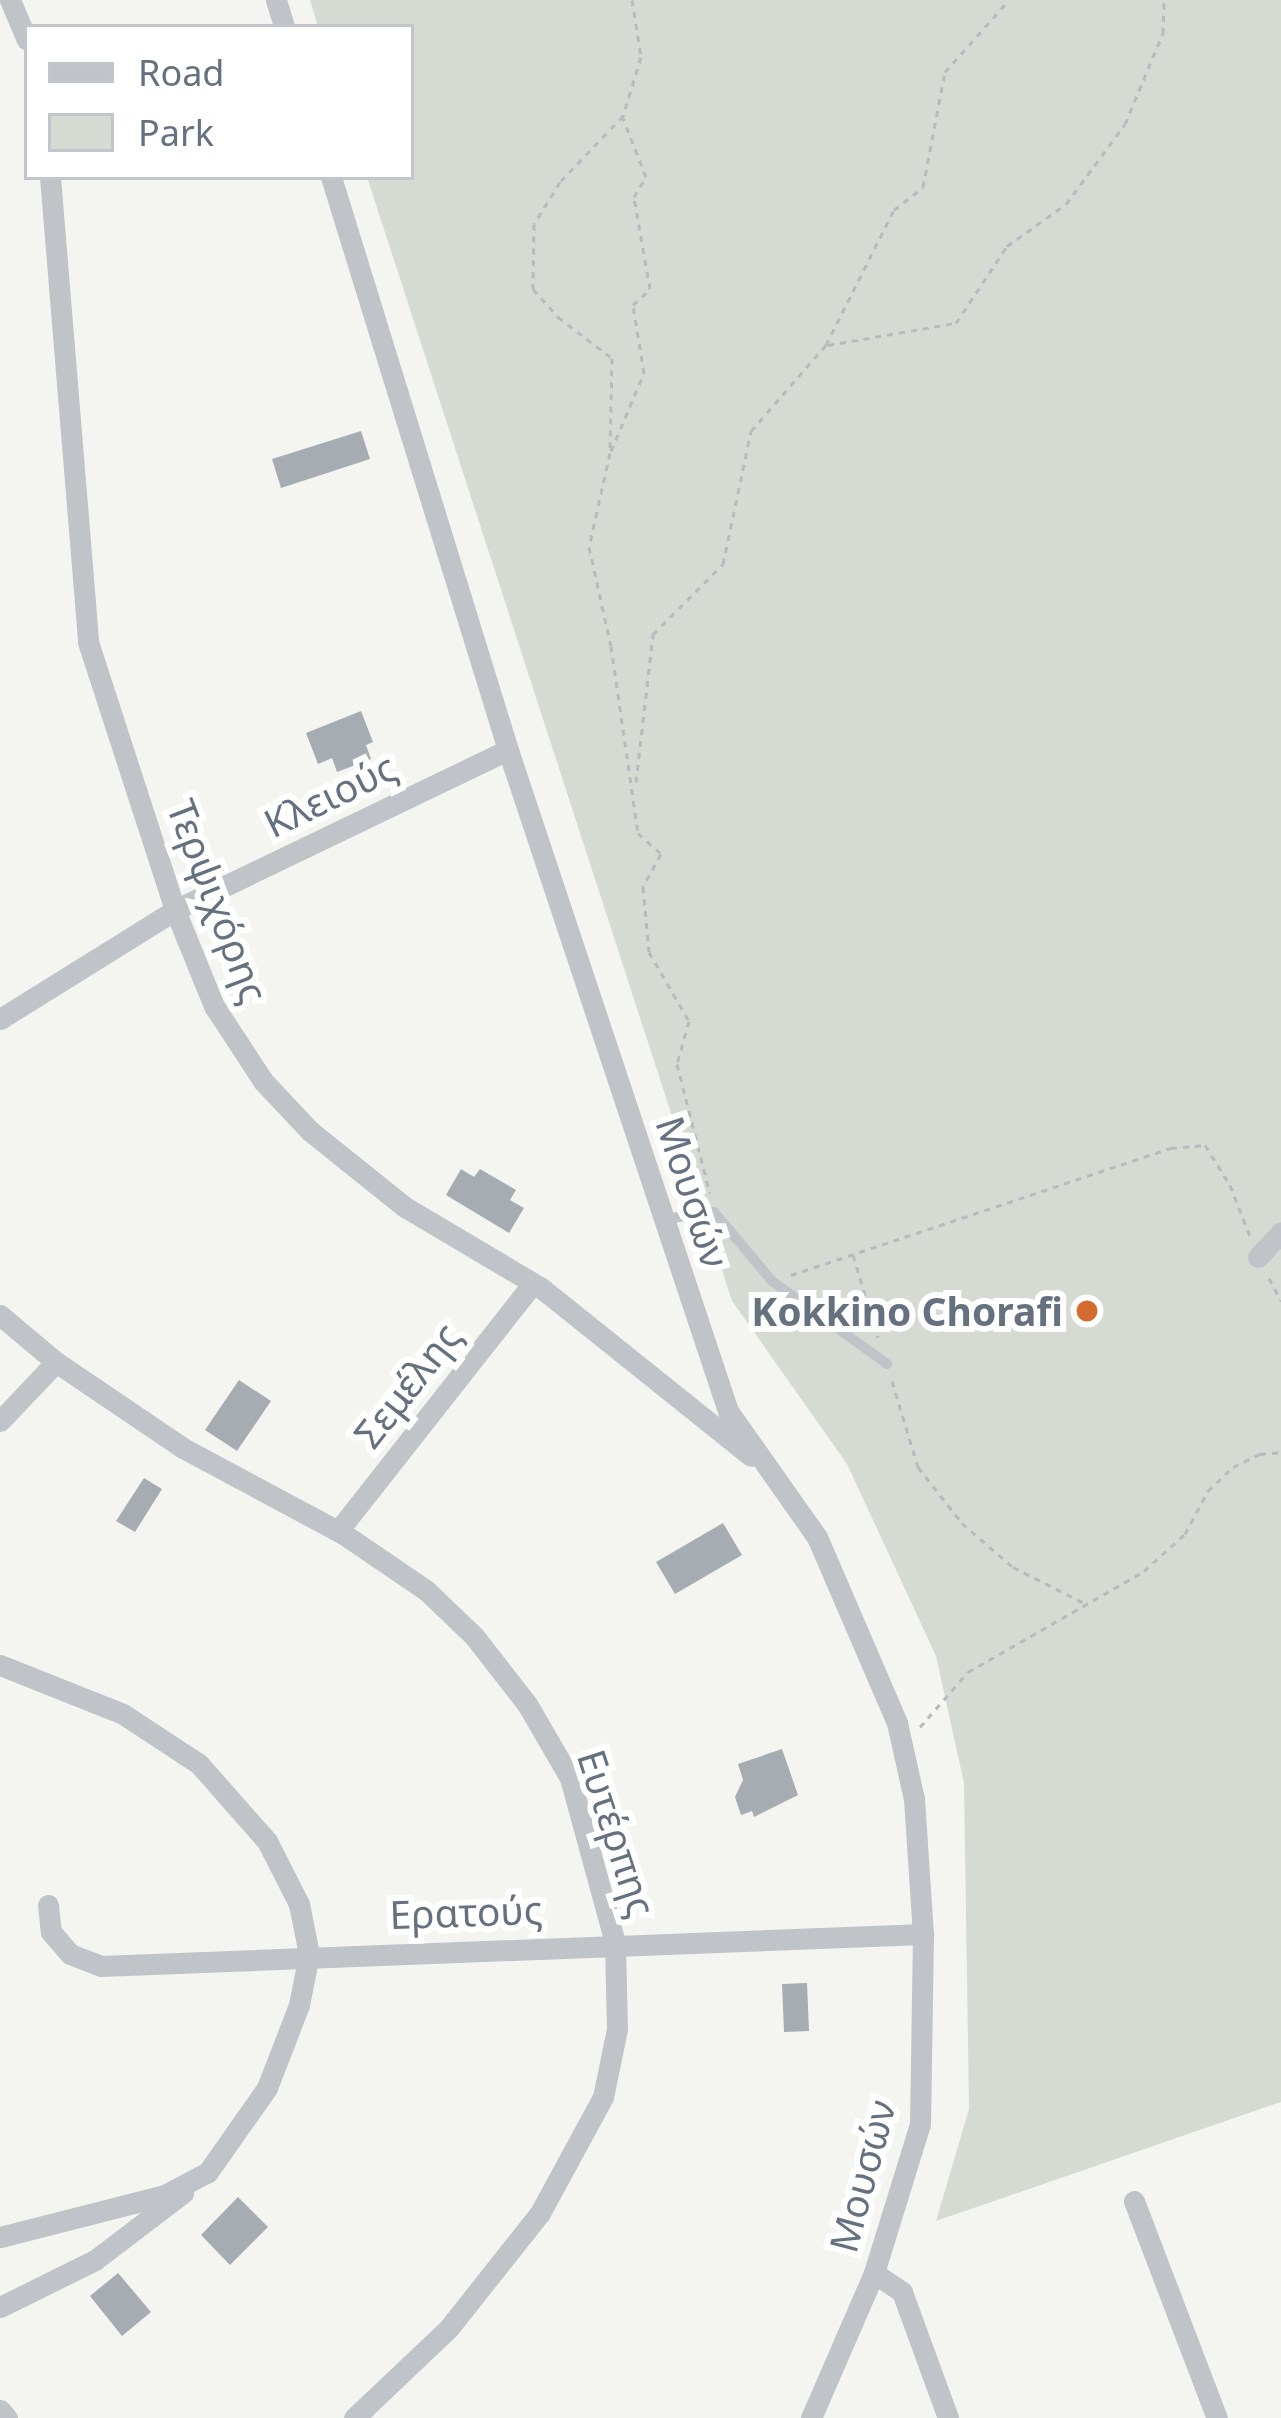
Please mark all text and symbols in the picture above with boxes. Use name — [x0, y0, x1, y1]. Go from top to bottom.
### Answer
legend — [24, 24, 414, 180]
text: Road — [138, 48, 225, 97]
text: Park — [138, 108, 214, 157]
street label: Κλειούς — [256, 743, 404, 847]
street label: Τερψιχόρης — [158, 793, 278, 1009]
street label: Μουσών — [647, 1111, 739, 1273]
place label: Kokkino Chorafi — [751, 1288, 1063, 1334]
marker: Kokkino Chorafi — [1074, 1298, 1100, 1324]
street label: Σεμέλης — [344, 1313, 470, 1457]
street label: Ευτέρπης — [568, 1744, 666, 1922]
street label: Ερατούς — [389, 1886, 543, 1938]
street label: Μουσών — [819, 2095, 905, 2257]

